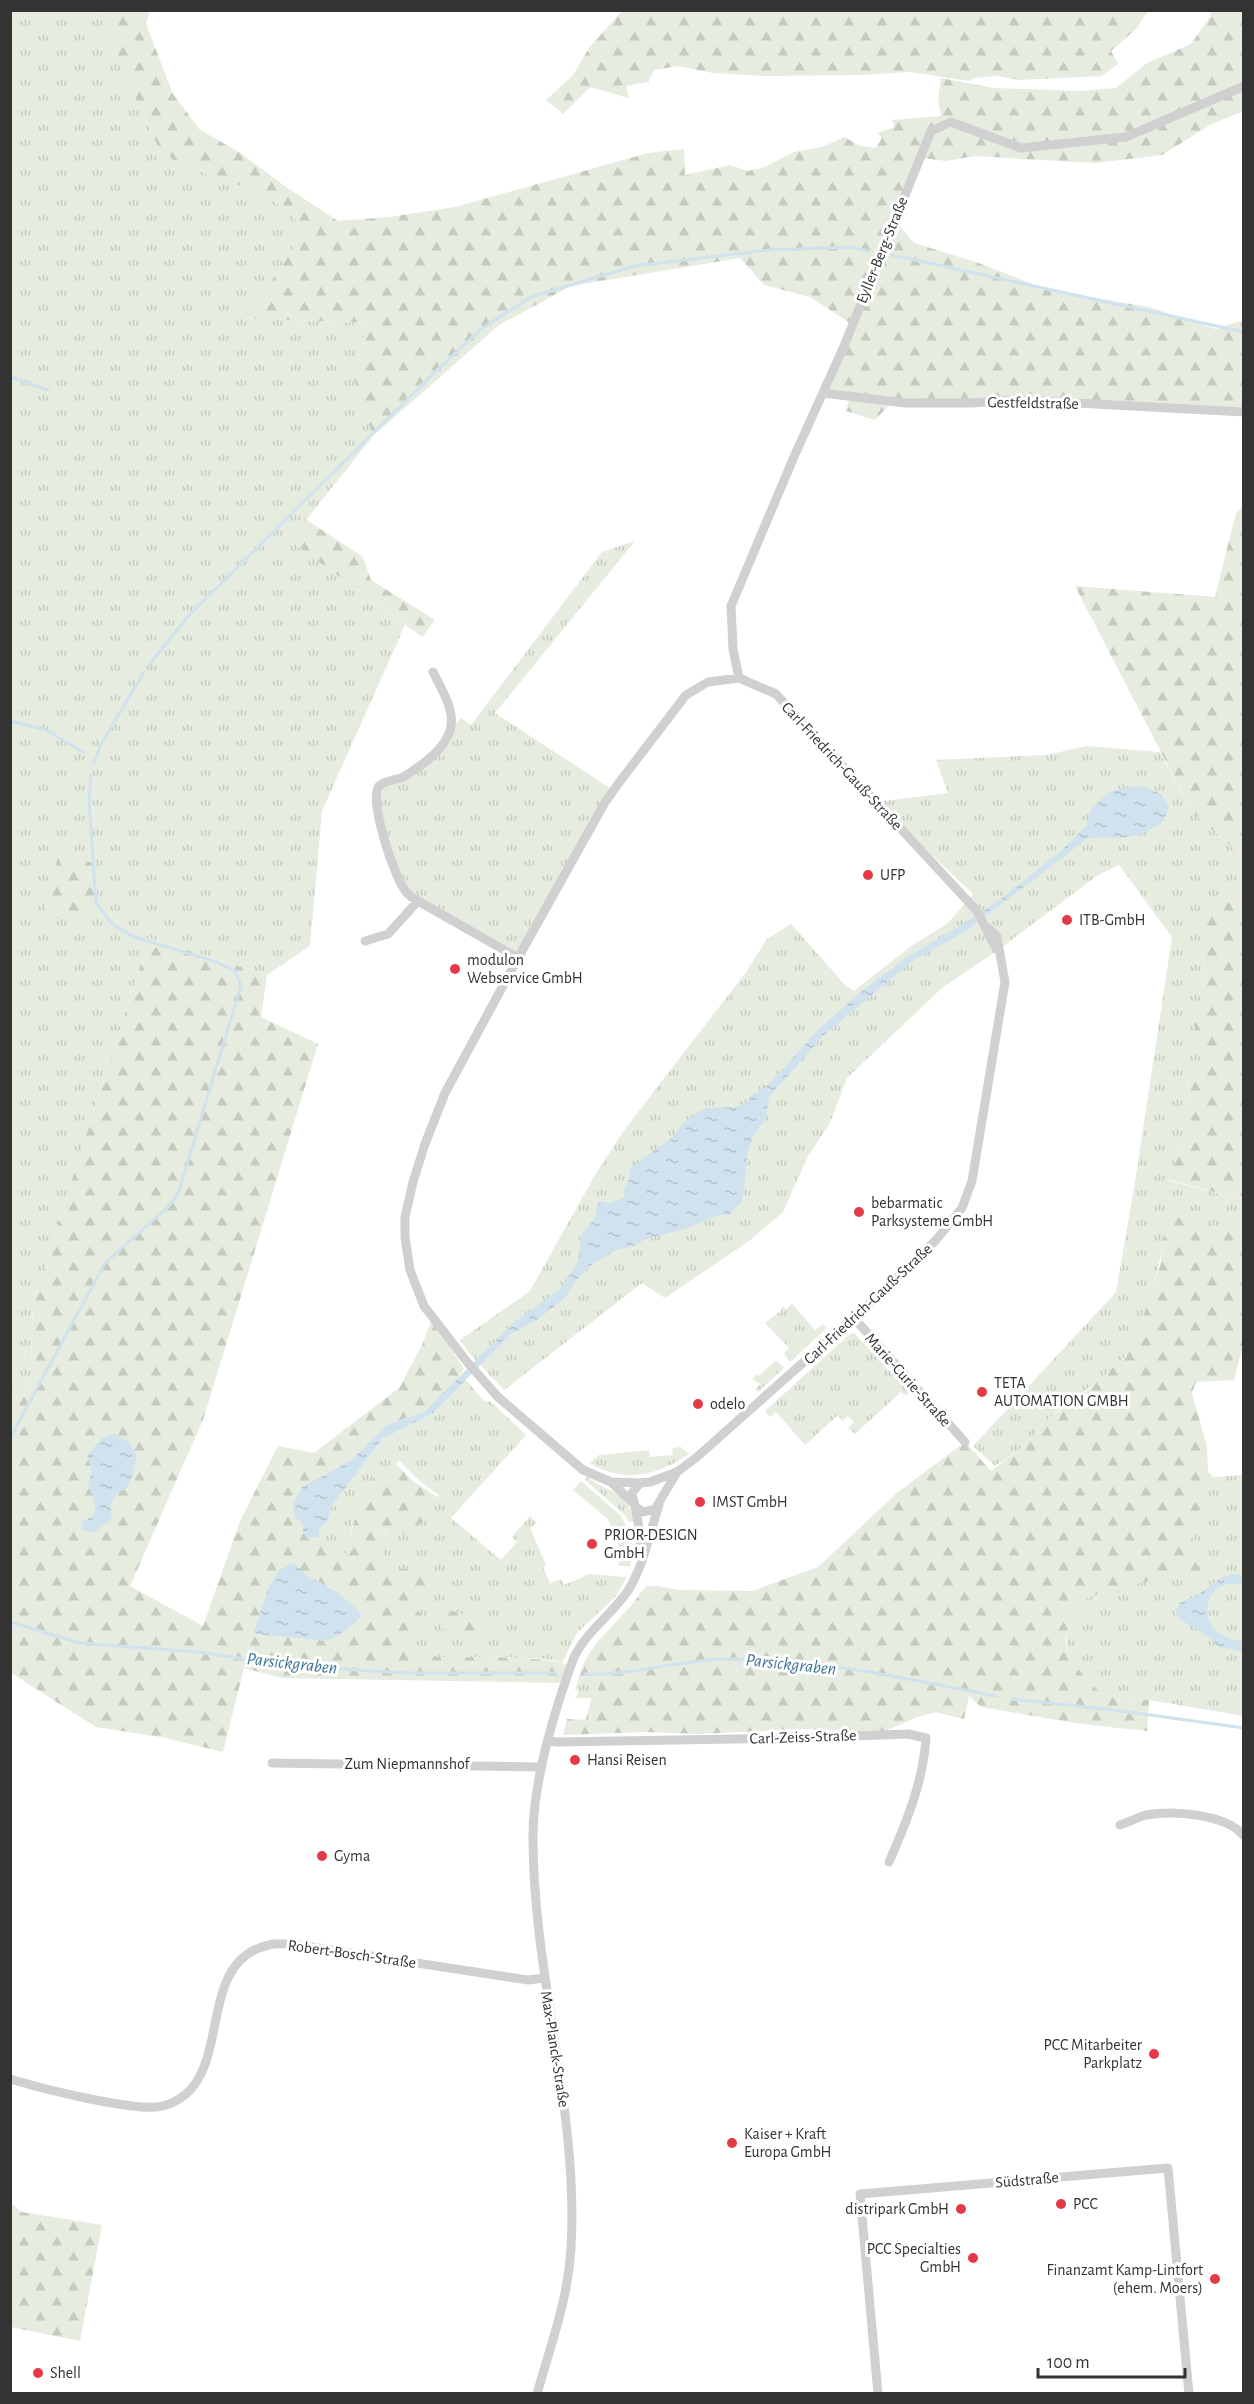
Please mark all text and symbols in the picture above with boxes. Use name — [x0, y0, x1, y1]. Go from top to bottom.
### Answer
street label: Eyller-Berg-Straße — [853, 194, 912, 306]
street label: Gestfeldstraße — [987, 394, 1079, 412]
street label: Carl-Friedrich-Gauß-Straße — [779, 699, 905, 833]
place label: UFP — [880, 867, 905, 883]
marker: UFP — [861, 868, 875, 882]
place label: ITB-GmbH — [1079, 912, 1145, 928]
marker: ITB-GmbH — [1060, 913, 1074, 927]
place label: modulon Webservice GmbH — [467, 952, 583, 986]
marker: modulon Webservice GmbH — [448, 962, 462, 976]
place label: bebarmatic Parksysteme GmbH — [871, 1195, 993, 1230]
marker: bebarmatic Parksysteme GmbH — [852, 1205, 866, 1219]
street label: Carl-Friedrich-Gauß-Straße — [801, 1241, 935, 1367]
street label: Marie-Curie-Straße — [862, 1330, 954, 1430]
place label: TETA AUTOMATION GMBH — [994, 1375, 1129, 1409]
marker: TETA AUTOMATION GMBH — [975, 1385, 989, 1399]
place label: odelo — [710, 1396, 745, 1412]
marker: odelo — [691, 1397, 705, 1411]
place label: IMST GmbH — [712, 1494, 788, 1510]
marker: IMST GmbH — [693, 1495, 707, 1509]
place label: PRIOR-DESIGN GmbH — [604, 1527, 698, 1561]
marker: PRIOR-DESIGN GmbH — [585, 1537, 599, 1551]
water label: Parsickgraben — [246, 1650, 338, 1678]
water label: Parsickgraben — [745, 1651, 837, 1679]
street label: Carl-Zeiss-Straße — [749, 1727, 857, 1747]
place label: Hansi Reisen — [587, 1752, 667, 1768]
marker: Hansi Reisen — [568, 1753, 582, 1767]
street label: Zum Niepmannshof — [345, 1756, 471, 1772]
place label: Gyma — [334, 1848, 370, 1865]
marker: Gyma — [315, 1849, 329, 1863]
street label: Robert-Bosch-Straße — [287, 1937, 417, 1971]
street label: Max-Planck-Straße — [538, 1990, 572, 2108]
place label: PCC Mitarbeiter Parkplatz — [1044, 2037, 1143, 2071]
marker: PCC Mitarbeiter Parkplatz — [1147, 2047, 1161, 2061]
place label: Kaiser + Kraft Europa GmbH — [744, 2126, 832, 2160]
marker: Kaiser + Kraft Europa GmbH — [725, 2136, 739, 2150]
street label: Südstraße — [995, 2169, 1059, 2191]
place label: PCC — [1073, 2196, 1098, 2212]
marker: PCC — [1054, 2197, 1068, 2211]
place label: distripark GmbH — [845, 2201, 949, 2217]
marker: distripark GmbH — [954, 2202, 968, 2216]
place label: PCC Specialties GmbH — [867, 2241, 961, 2275]
marker: PCC Specialties GmbH — [966, 2251, 980, 2265]
place label: Finanzamt Kamp-Lintfort (ehem. Moers) — [1046, 2262, 1203, 2296]
marker: Finanzamt Kamp-Lintfort (ehem. Moers) — [1208, 2272, 1222, 2286]
scale bar — [1038, 2341, 1185, 2379]
text: 100 m — [1047, 2354, 1090, 2372]
place label: Shell — [50, 2365, 81, 2381]
marker: Shell — [31, 2366, 45, 2380]

